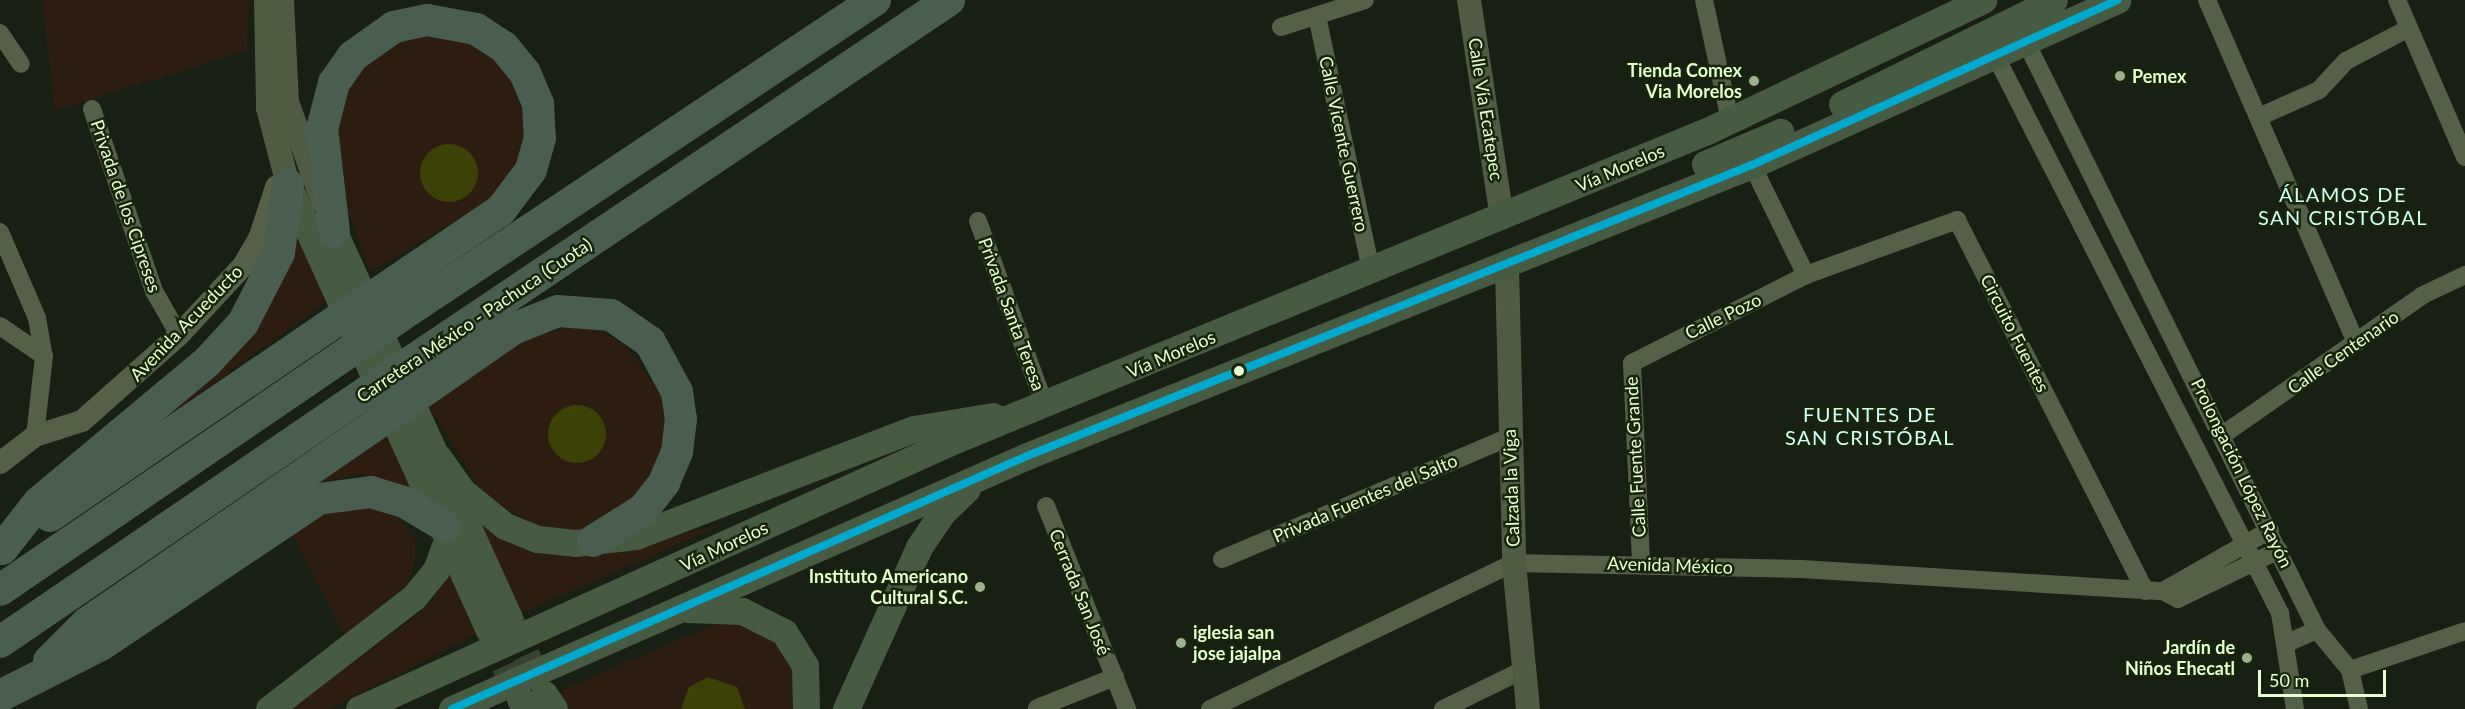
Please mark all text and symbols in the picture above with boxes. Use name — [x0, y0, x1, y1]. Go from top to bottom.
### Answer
street label: Calle Vía Ecatepec — [1464, 36, 1508, 182]
street label: Calle Vicente Guerrero — [1315, 54, 1373, 234]
place label: Tienda Comex Via Morelos — [1627, 60, 1742, 103]
place label: Pemex — [2132, 65, 2186, 87]
marker: Pemex — [2113, 69, 2127, 83]
marker: Tienda Comex Via Morelos — [1747, 74, 1761, 88]
street label: Privada de los Cipreses — [86, 117, 166, 295]
street label: Vía Morelos — [1572, 140, 1668, 196]
district label: ÁLAMOS DE SAN CRISTÓBAL — [2258, 183, 2428, 230]
street label: Carretera México - Pachuca (Cuota) — [352, 233, 596, 407]
street label: Privada Santa Teresa — [974, 234, 1050, 394]
street label: Avenida Acueducto — [125, 260, 247, 386]
street label: Circuito Fuentes — [1976, 270, 2054, 396]
street label: Calle Pozo — [1681, 288, 1765, 344]
street label: Calle Centenario — [2283, 306, 2403, 398]
street label: Vía Morelos — [1123, 326, 1219, 382]
unlabelled marker — [1233, 365, 1245, 377]
street label: Prolongación López Rayón — [2187, 375, 2297, 571]
street label: Calle Fuente Grande — [1620, 376, 1650, 538]
district label: FUENTES DE SAN CRISTÓBAL — [1785, 402, 1955, 449]
street label: Calzada la Viga — [1498, 428, 1524, 548]
street label: Privada Fuentes del Salto — [1269, 449, 1461, 547]
street label: Vía Morelos — [677, 516, 771, 576]
street label: Cerrada San José — [1045, 525, 1115, 659]
street label: Avenida México — [1607, 552, 1733, 578]
place label: Instituto Americano Cultural S.C. — [808, 566, 968, 608]
marker: Instituto Americano Cultural S.C. — [973, 580, 987, 594]
place label: iglesia san jose jajalpa — [1193, 622, 1281, 664]
marker: iglesia san jose jajalpa — [1174, 636, 1188, 650]
place label: Jardín de Niños Ehecatl — [2125, 637, 2235, 680]
marker: Jardín de Niños Ehecatl — [2240, 651, 2254, 665]
scale bar — [2261, 658, 2388, 696]
text: 50 m — [2269, 669, 2309, 691]

